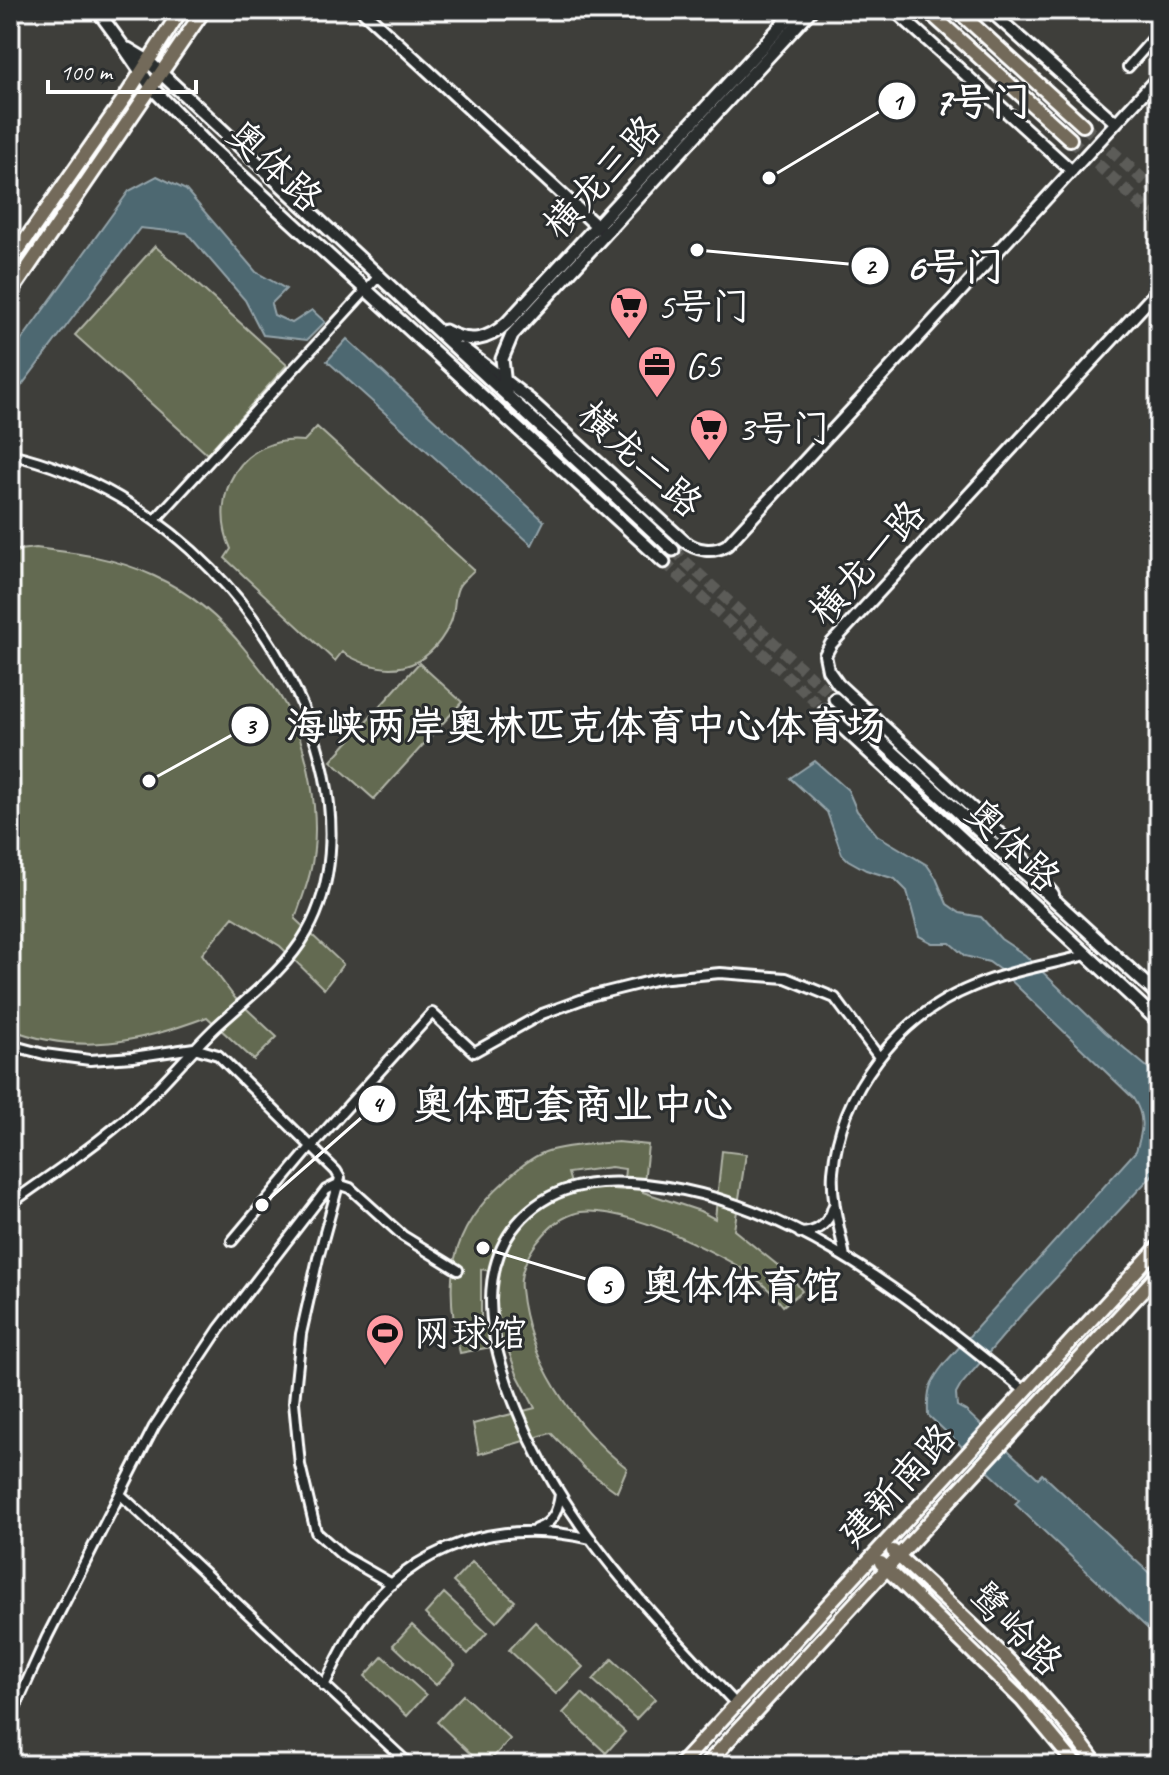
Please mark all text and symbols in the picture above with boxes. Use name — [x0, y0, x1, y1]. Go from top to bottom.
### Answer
scale bar — [48, 44, 196, 94]
text: 100 m — [60, 57, 114, 87]
callout: 7号门 — [877, 69, 1047, 133]
text: 7号门 — [933, 77, 1031, 127]
text: 1 — [892, 87, 906, 117]
street label: 横龙三路 — [533, 105, 671, 249]
street label: 奥体路 — [217, 110, 333, 222]
callout: 6号门 — [850, 234, 1021, 298]
text: 6号门 — [906, 242, 1004, 292]
text: 2 — [865, 251, 878, 281]
place label: 5号门 — [657, 283, 750, 330]
supermarket icon: 5号门 — [608, 285, 650, 340]
place label: G5 — [685, 342, 723, 389]
office icon: G5 — [636, 344, 678, 399]
street label: 横龙二路 — [568, 391, 712, 527]
place label: 3号门 — [737, 405, 830, 452]
supermarket icon: 3号门 — [688, 407, 730, 462]
street label: 横龙一路 — [799, 491, 935, 635]
callout: 海峡两岸奥林匹克体育中心体育场 — [230, 693, 902, 757]
text: 海峡两岸奥林匹克体育中心体育场 — [286, 701, 886, 751]
text: 3 — [245, 711, 258, 741]
street label: 奥体路 — [956, 788, 1070, 902]
callout: 奥体配套商业中心 — [357, 1072, 749, 1136]
text: 奥体配套商业中心 — [413, 1080, 733, 1130]
text: 4 — [372, 1089, 386, 1119]
callout: 奥体体育馆 — [586, 1253, 858, 1317]
text: 奥体体育馆 — [642, 1261, 842, 1311]
text: 5 — [601, 1271, 614, 1301]
place label: 网球馆 — [413, 1310, 527, 1357]
sports icon: 网球馆 — [364, 1312, 406, 1367]
street label: 建新南路 — [828, 1413, 966, 1557]
street label: 鹭岭路 — [959, 1572, 1073, 1686]

